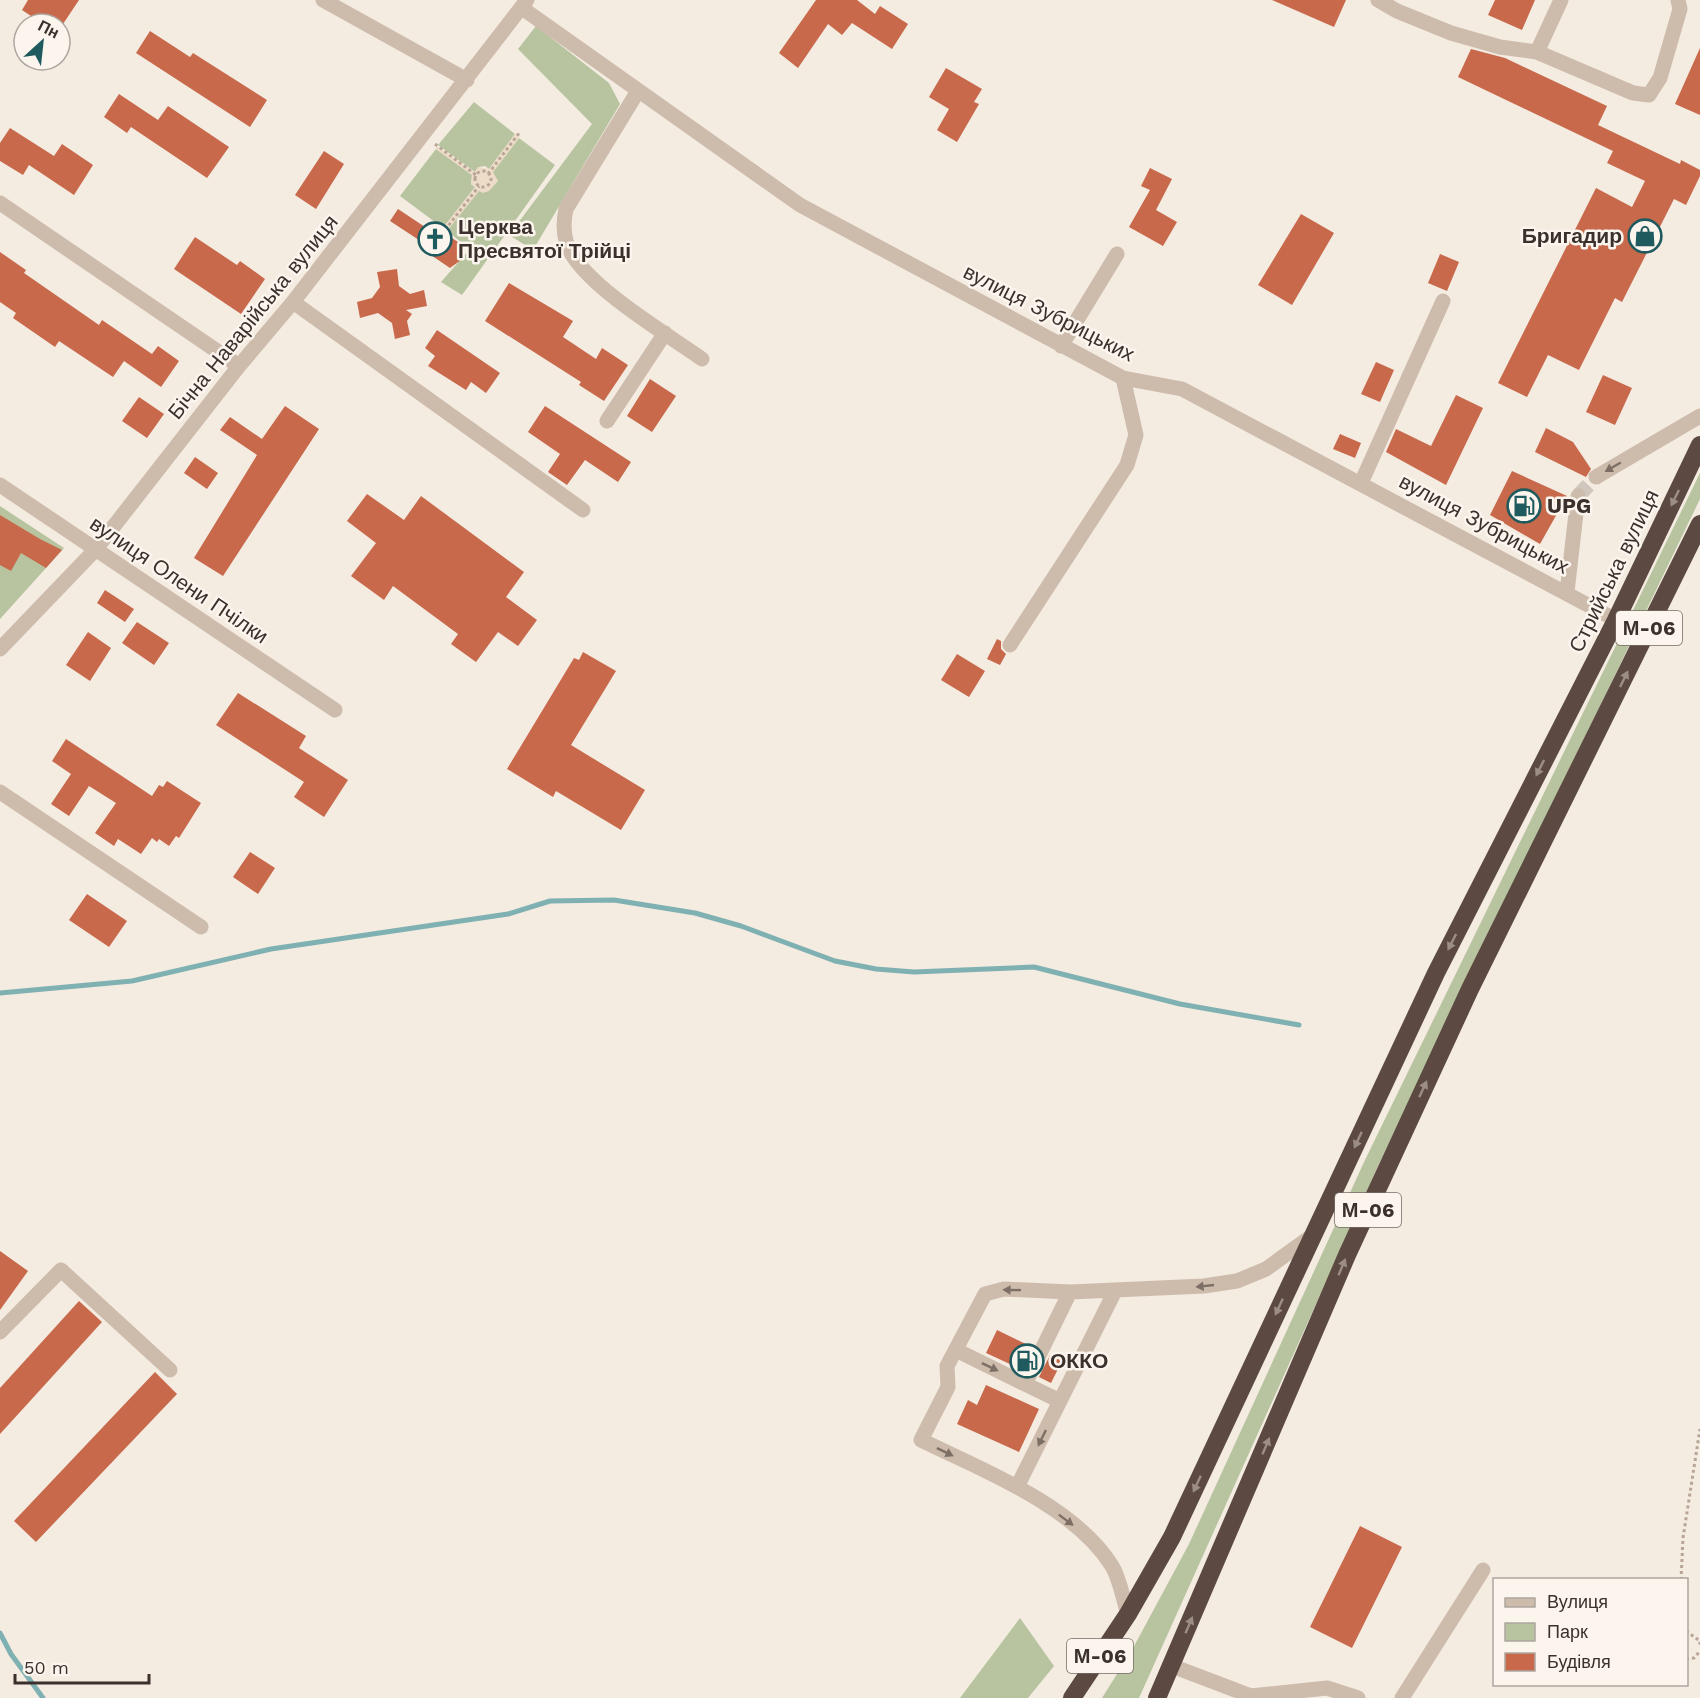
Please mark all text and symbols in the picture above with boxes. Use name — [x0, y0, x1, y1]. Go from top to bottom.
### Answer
north arrow — [12, 12, 72, 72]
text: Пн — [35, 16, 62, 42]
street label: Бічна Наварійська вулиця — [163, 210, 343, 424]
place label: Церква Пресвятої Трійці — [458, 214, 631, 263]
shop icon: Бригадир — [1627, 218, 1663, 254]
church icon: Церква Пресвятої Трійці — [417, 221, 453, 257]
place label: Бригадир — [1522, 223, 1622, 248]
street label: вулиця Зубрицьких — [960, 259, 1139, 367]
one-way arrow — [1605, 461, 1621, 472]
street label: вулиця Зубрицьких — [1395, 468, 1574, 579]
street label: Стрийська вулиця — [1563, 485, 1664, 656]
fuel station icon: UPG — [1506, 488, 1542, 524]
one-way arrow — [1670, 489, 1679, 506]
place label: UPG — [1547, 493, 1591, 518]
street label: вулиця Олени Пчілки — [85, 511, 273, 649]
road number: М-06 — [1616, 611, 1682, 645]
one-way arrow — [1619, 671, 1628, 688]
one-way arrow — [1536, 760, 1545, 777]
one-way arrow — [1447, 934, 1457, 951]
one-way arrow — [1419, 1081, 1428, 1098]
one-way arrow — [1353, 1131, 1362, 1148]
road number: М-06 — [1335, 1193, 1401, 1227]
one-way arrow — [1337, 1257, 1347, 1275]
one-way arrow — [1195, 1281, 1214, 1291]
one-way arrow — [1002, 1285, 1021, 1295]
one-way arrow — [1274, 1299, 1284, 1317]
fuel station icon: ОККО — [1009, 1343, 1045, 1379]
place label: ОККО — [1050, 1348, 1108, 1373]
one-way arrow — [982, 1362, 999, 1372]
one-way arrow — [1037, 1429, 1047, 1446]
one-way arrow — [1262, 1437, 1271, 1455]
one-way arrow — [936, 1447, 953, 1457]
one-way arrow — [1192, 1476, 1202, 1494]
one-way arrow — [1058, 1514, 1074, 1527]
legend — [1493, 1578, 1688, 1686]
text: Вулиця — [1547, 1591, 1608, 1612]
one-way arrow — [1184, 1616, 1194, 1634]
text: Парк — [1547, 1621, 1588, 1642]
road number: М-06 — [1067, 1639, 1133, 1673]
scale bar — [15, 1647, 148, 1685]
text: Будівля — [1547, 1651, 1611, 1672]
text: 50 m — [24, 1657, 69, 1678]

